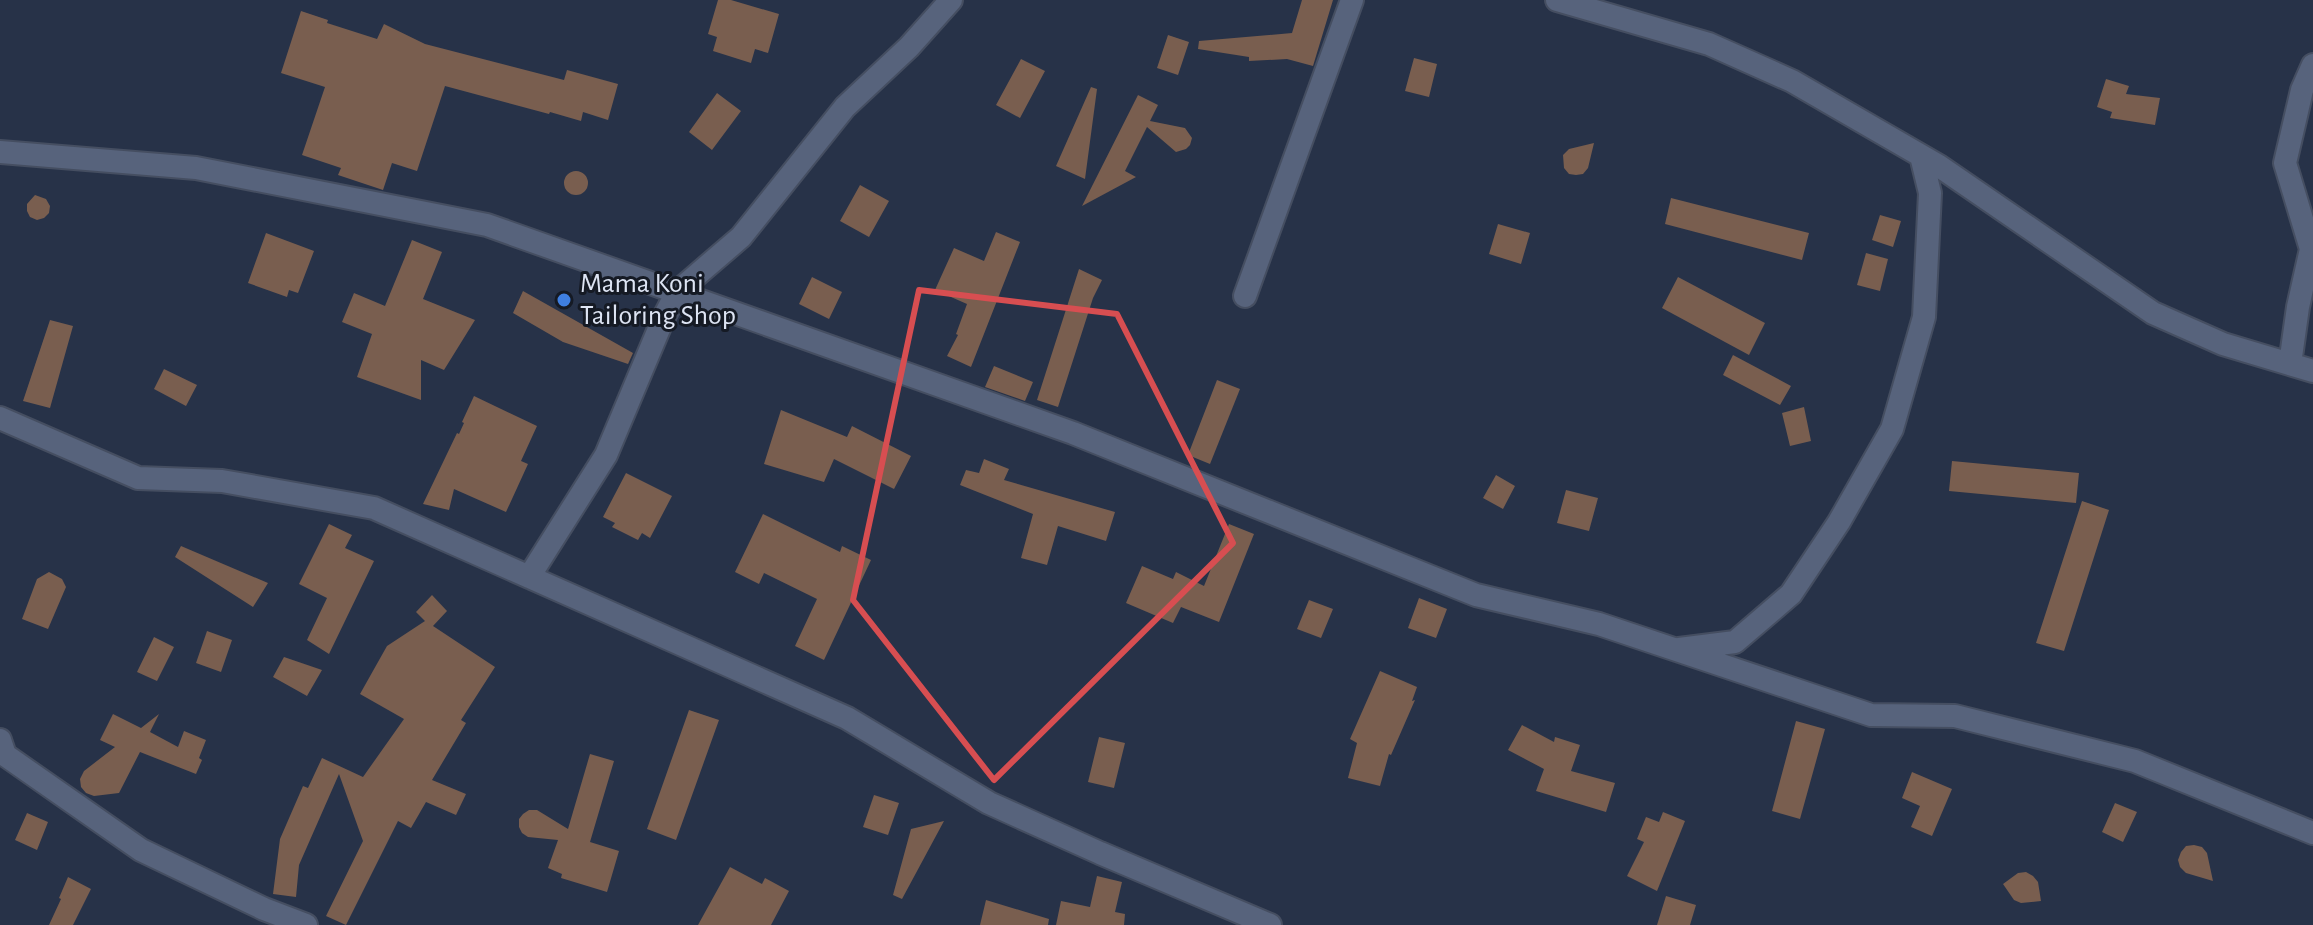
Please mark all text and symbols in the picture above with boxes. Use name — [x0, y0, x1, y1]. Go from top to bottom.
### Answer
place label: Mama Koni Tailoring Shop — [580, 270, 736, 330]
marker: Mama Koni Tailoring Shop — [555, 291, 573, 309]

